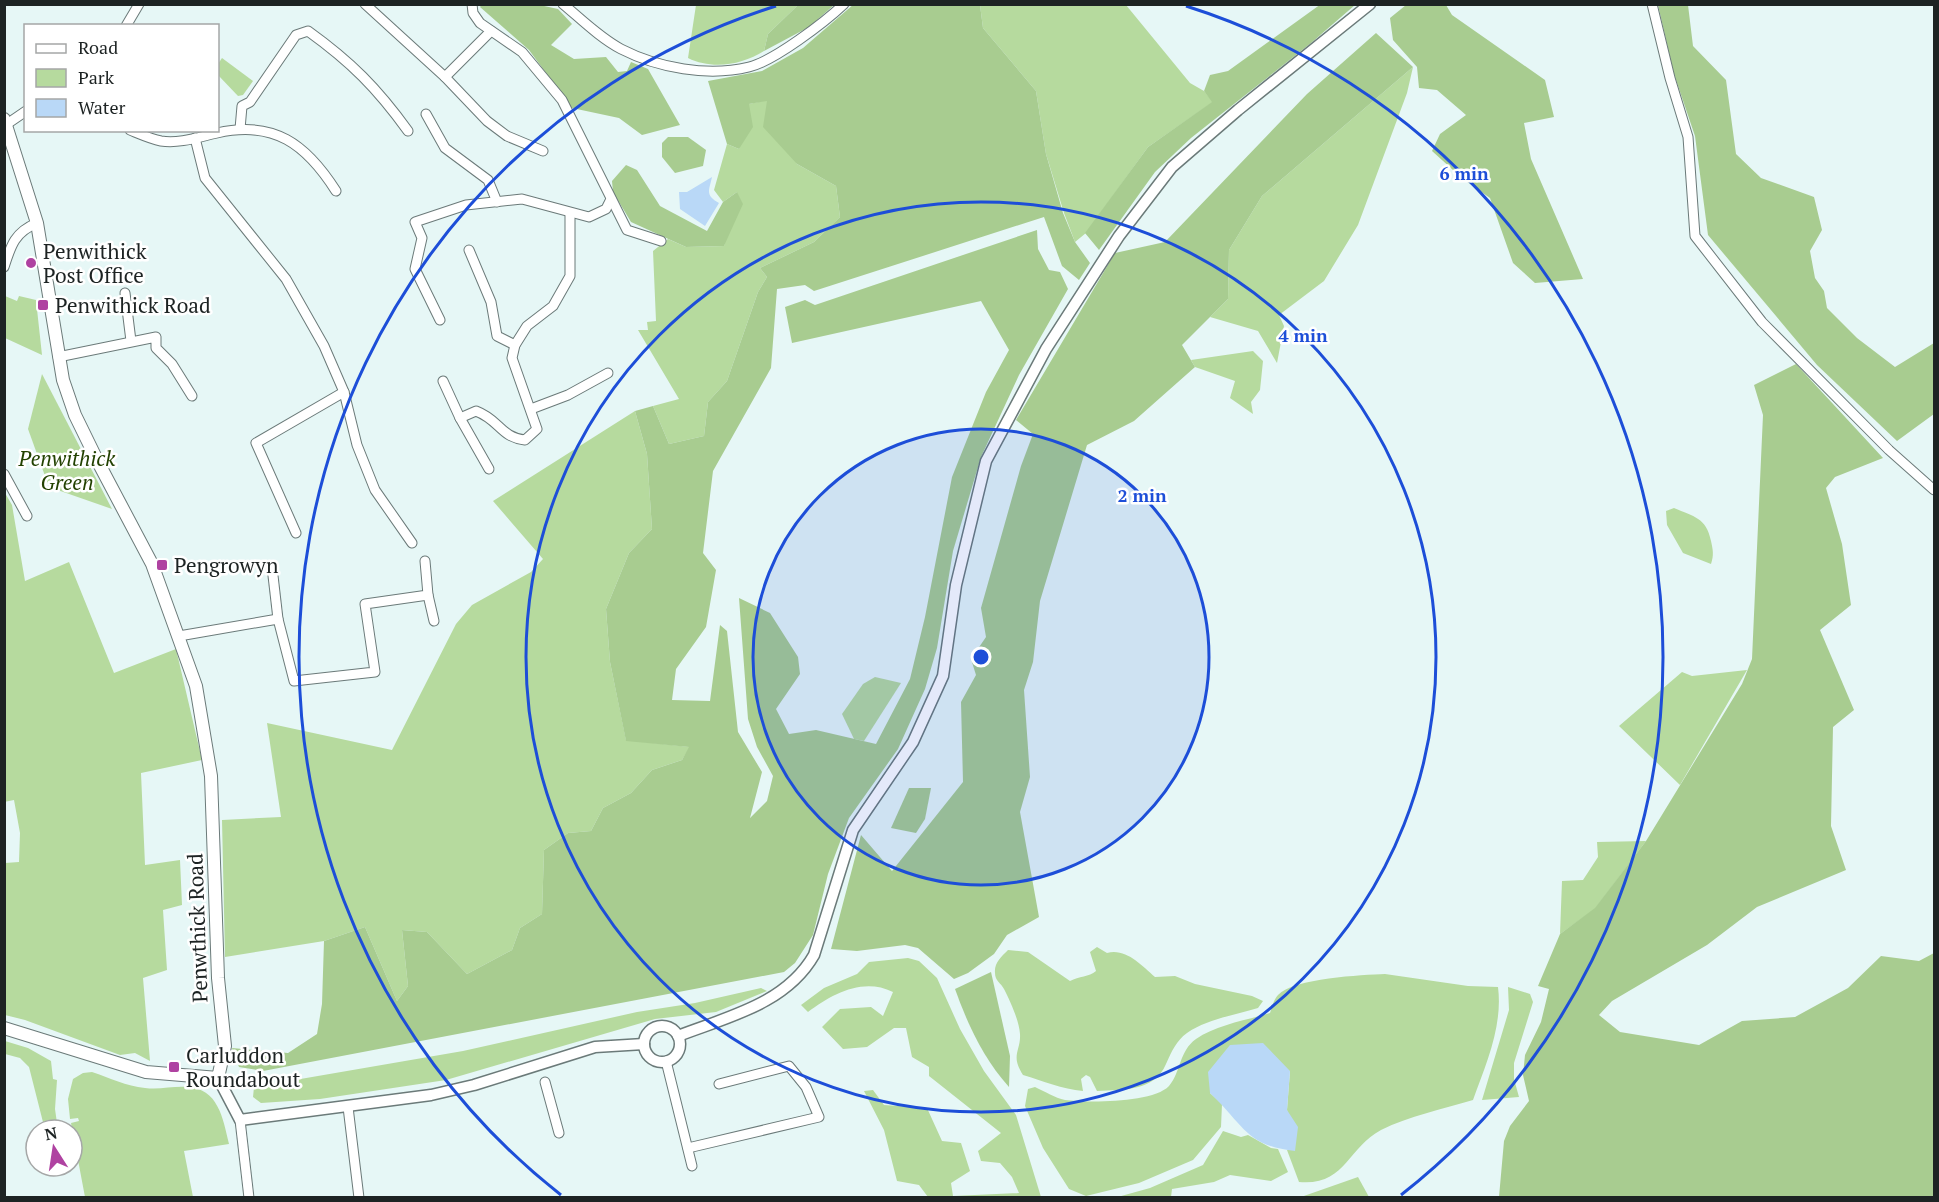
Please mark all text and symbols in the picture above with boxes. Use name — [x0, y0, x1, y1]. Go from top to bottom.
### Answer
legend — [24, 24, 219, 132]
text: Road — [78, 35, 118, 59]
text: Park — [78, 65, 115, 89]
text: Water — [78, 95, 125, 119]
text: 6 min — [1439, 161, 1489, 185]
place label: Penwithick Post Office — [43, 237, 147, 289]
marker: Penwithick Post Office — [24, 256, 38, 270]
place label: Penwithick Road — [55, 291, 211, 319]
marker: Penwithick Road — [36, 298, 50, 312]
text: 4 min — [1278, 323, 1328, 347]
park label: Penwithick Green — [18, 444, 116, 496]
text: 2 min — [1117, 483, 1167, 507]
place label: Pengrowyn — [174, 551, 279, 579]
marker: Pengrowyn — [155, 558, 169, 572]
centre of rings — [971, 647, 991, 667]
street label: Penwthick Road — [180, 853, 214, 1003]
place label: Carluddon Roundabout — [186, 1041, 300, 1093]
marker: Carluddon Roundabout — [167, 1060, 181, 1074]
north arrow — [24, 1118, 84, 1178]
text: N — [43, 1121, 59, 1145]

